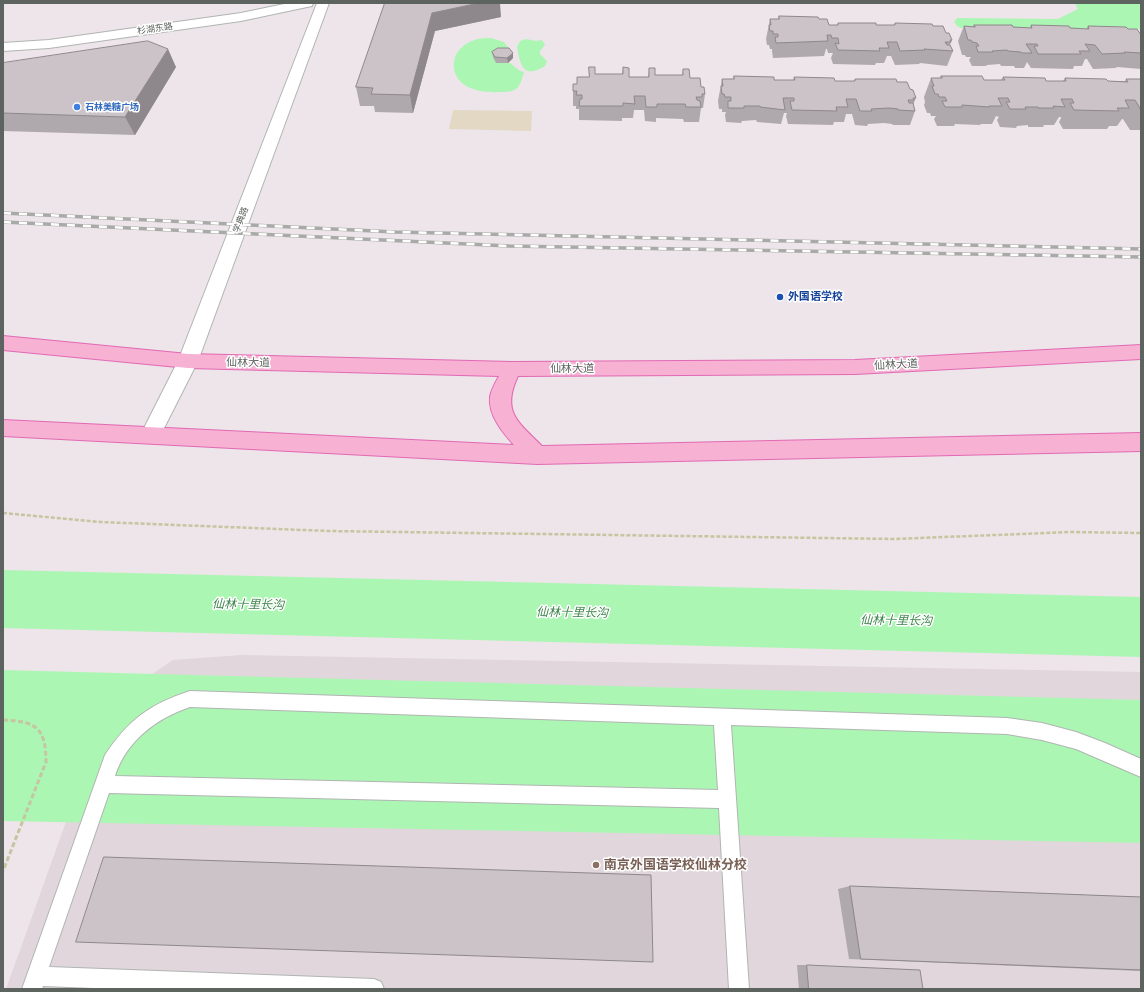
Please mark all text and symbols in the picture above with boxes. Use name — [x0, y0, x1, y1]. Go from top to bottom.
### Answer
street label: 杉湖东路 — [136, 21, 174, 37]
marker: 石林美糖广场 — [72, 102, 82, 112]
place label: 石林美糖广场 — [85, 102, 139, 112]
street label: 学典路 — [231, 205, 251, 235]
place label: 外国语学校 — [788, 290, 843, 304]
marker: 外国语学校 — [775, 292, 785, 302]
street label: 仙林大道 — [226, 356, 270, 370]
street label: 仙林大道 — [874, 357, 918, 373]
street label: 仙林大道 — [550, 362, 594, 376]
water label: 仙林十里长沟 — [212, 597, 284, 613]
water label: 仙林十里长沟 — [536, 605, 608, 621]
water label: 仙林十里长沟 — [860, 613, 932, 629]
place label: 南京外国语学校仙林分校 — [604, 857, 747, 873]
marker: 南京外国语学校仙林分校 — [591, 860, 601, 870]

